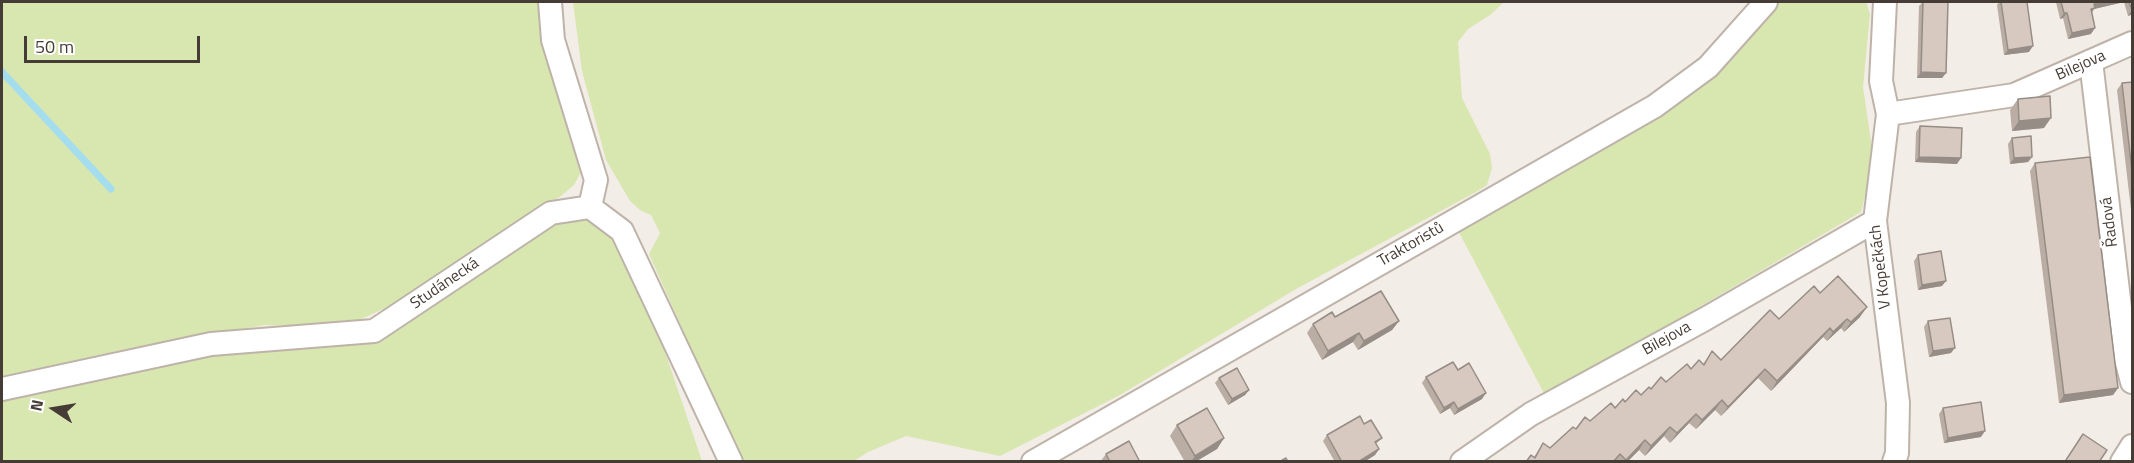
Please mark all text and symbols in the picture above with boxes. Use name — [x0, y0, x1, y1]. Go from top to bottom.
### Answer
scale bar — [27, 24, 202, 62]
text: 50 m — [35, 33, 74, 60]
street label: Bilejova — [2053, 47, 2109, 85]
street label: Řadová — [2097, 196, 2123, 248]
street label: Traktoristů — [1375, 218, 1447, 272]
street label: V Kopečkách — [1866, 224, 1896, 310]
street label: Studánecká — [407, 254, 483, 314]
street label: Bilejova — [1639, 318, 1695, 360]
north arrow — [24, 379, 84, 439]
text: N — [24, 397, 49, 413]

